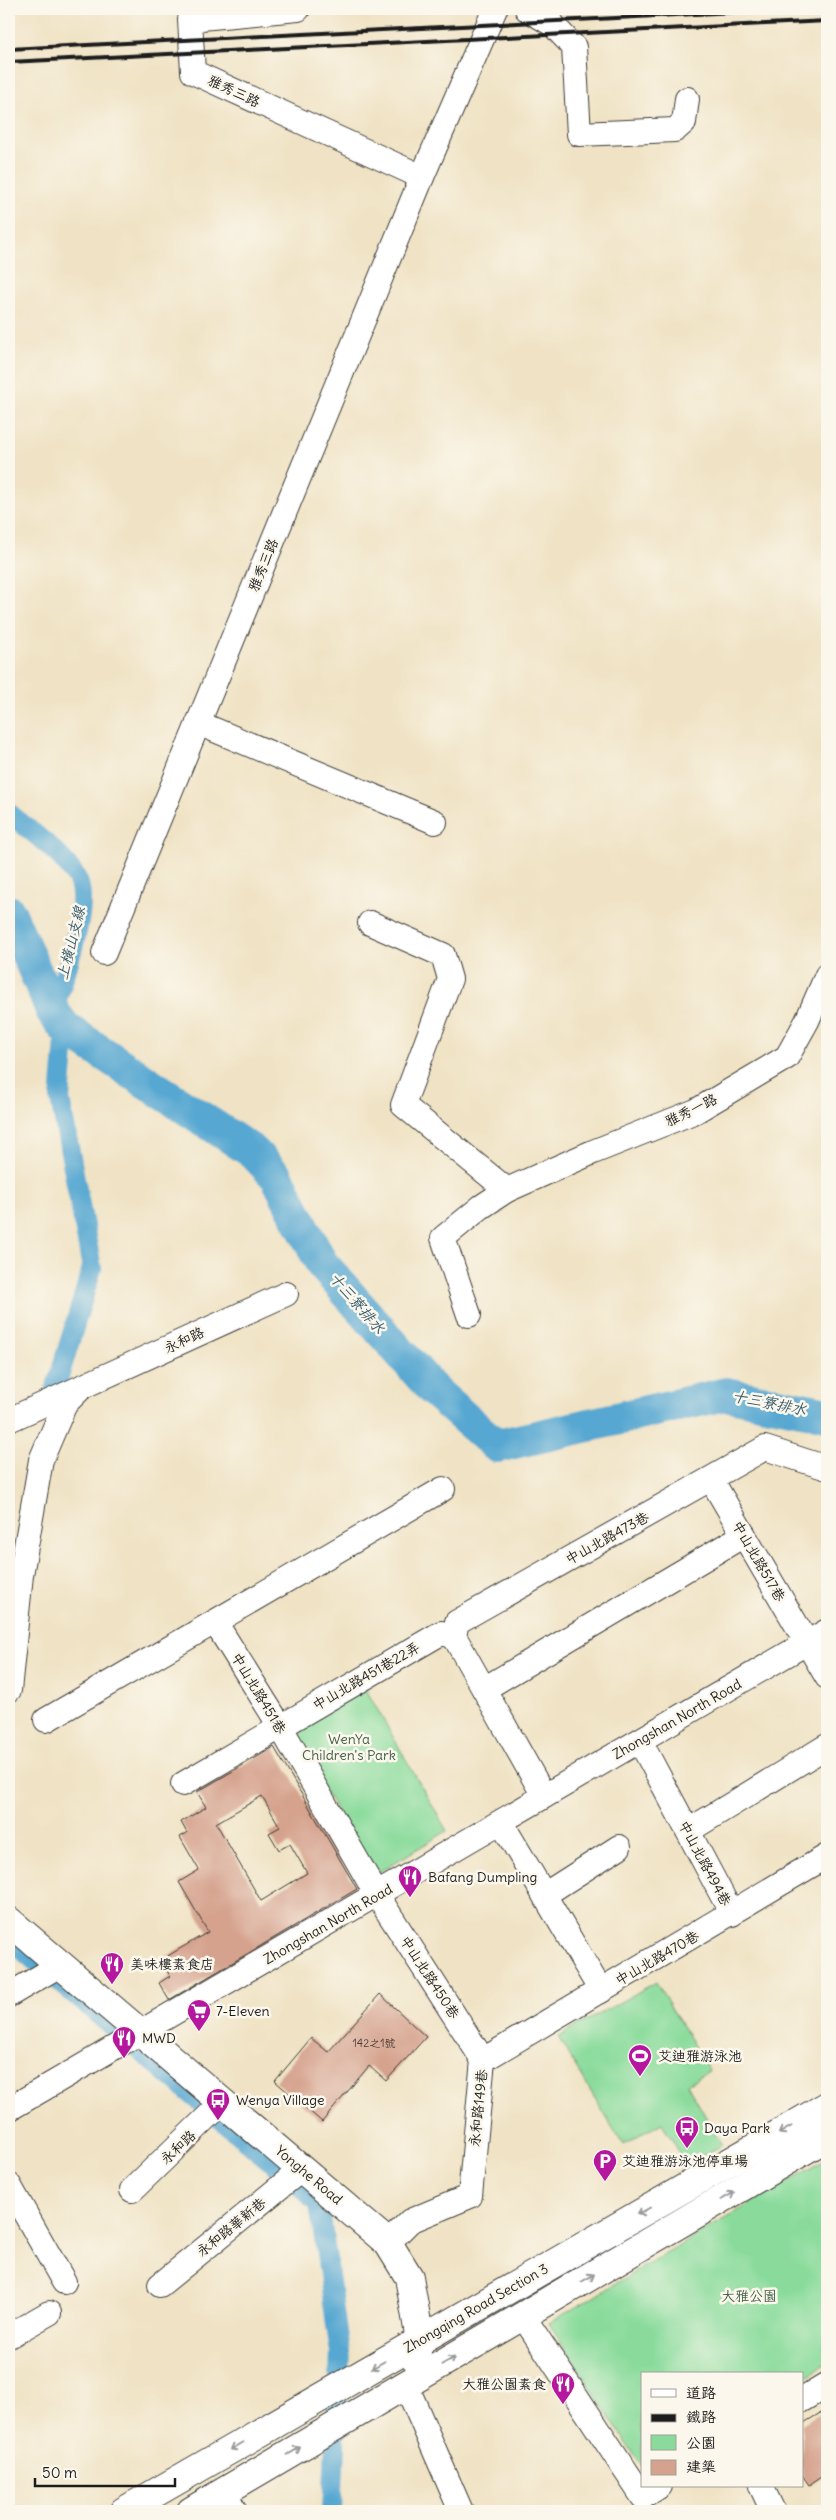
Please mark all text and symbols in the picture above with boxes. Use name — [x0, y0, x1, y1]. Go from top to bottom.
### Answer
street label: 雅秀三路 — [205, 71, 263, 111]
street label: 雅秀三路 — [244, 536, 282, 594]
water label: 上橫山支線 — [52, 903, 89, 982]
street label: 雅秀一路 — [662, 1090, 720, 1130]
water label: 十三寮排水 — [326, 1268, 390, 1338]
street label: 永和路 — [161, 1323, 207, 1357]
water label: 十三寮排水 — [730, 1386, 809, 1419]
street label: 中山北路473巷 — [562, 1507, 653, 1568]
street label: 中山北路517巷 — [729, 1517, 790, 1606]
street label: 中山北路451巷22弄 — [309, 1638, 423, 1714]
street label: 中山北路451巷 — [228, 1649, 291, 1738]
street label: Zhongshan North Road — [609, 1675, 745, 1763]
park label: WenYa Children's Park — [302, 1730, 396, 1764]
street label: 中山北路494巷 — [675, 1817, 736, 1910]
restaurant icon: Bafang Dumpling — [397, 1864, 423, 1898]
place label: Bafang Dumpling — [428, 1868, 537, 1886]
street label: Zhongshan North Road — [260, 1880, 396, 1968]
street label: 中山北路470巷 — [612, 1926, 703, 1989]
street label: 中山北路450巷 — [396, 1932, 464, 2023]
restaurant icon: 美味樓素食店 — [99, 1951, 125, 1985]
place label: 美味樓素食店 — [130, 1955, 214, 1973]
supermarket icon: 7-Eleven — [186, 1998, 212, 2032]
place label: 7-Eleven — [216, 2002, 270, 2020]
restaurant icon: MWD — [111, 2025, 137, 2059]
place label: MWD — [142, 2029, 176, 2047]
house number: 142之1號 — [352, 2036, 396, 2050]
sports icon: 艾迪雅游泳池 — [627, 2043, 653, 2077]
place label: 艾迪雅游泳池 — [658, 2047, 742, 2065]
street label: 永和路149巷 — [465, 2067, 491, 2148]
bus stop icon: Wenya Village — [205, 2087, 231, 2121]
place label: Wenya Village — [236, 2091, 325, 2109]
bus stop icon: Daya Park — [674, 2115, 700, 2149]
place label: Daya Park — [704, 2119, 770, 2137]
street label: 永和路 — [157, 2126, 199, 2168]
one-way arrow — [778, 2126, 793, 2135]
street label: Yonghe Road — [272, 2142, 346, 2208]
parking icon: 艾迪雅游泳池停車場 — [592, 2148, 618, 2182]
place label: 艾迪雅游泳池停車場 — [622, 2152, 748, 2170]
one-way arrow — [721, 2190, 735, 2200]
street label: 永和路華新巷 — [193, 2193, 270, 2260]
one-way arrow — [638, 2207, 652, 2217]
street label: Zhongqing Road Section 3 — [401, 2259, 551, 2357]
one-way arrow — [581, 2273, 596, 2283]
park label: 大雅公園 — [721, 2287, 777, 2305]
one-way arrow — [441, 2355, 455, 2365]
one-way arrow — [372, 2360, 386, 2370]
restaurant icon: 大雅公園素食 — [550, 2371, 576, 2405]
legend — [641, 2372, 804, 2488]
place label: 大雅公園素食 — [462, 2375, 546, 2393]
text: 道路 — [686, 2383, 716, 2402]
text: 鐵路 — [686, 2407, 716, 2426]
text: 公園 — [686, 2433, 716, 2452]
one-way arrow — [230, 2441, 245, 2451]
one-way arrow — [286, 2446, 300, 2456]
scale bar — [35, 2455, 175, 2487]
text: 建築 — [686, 2457, 716, 2476]
text: 50 m — [42, 2463, 77, 2482]

